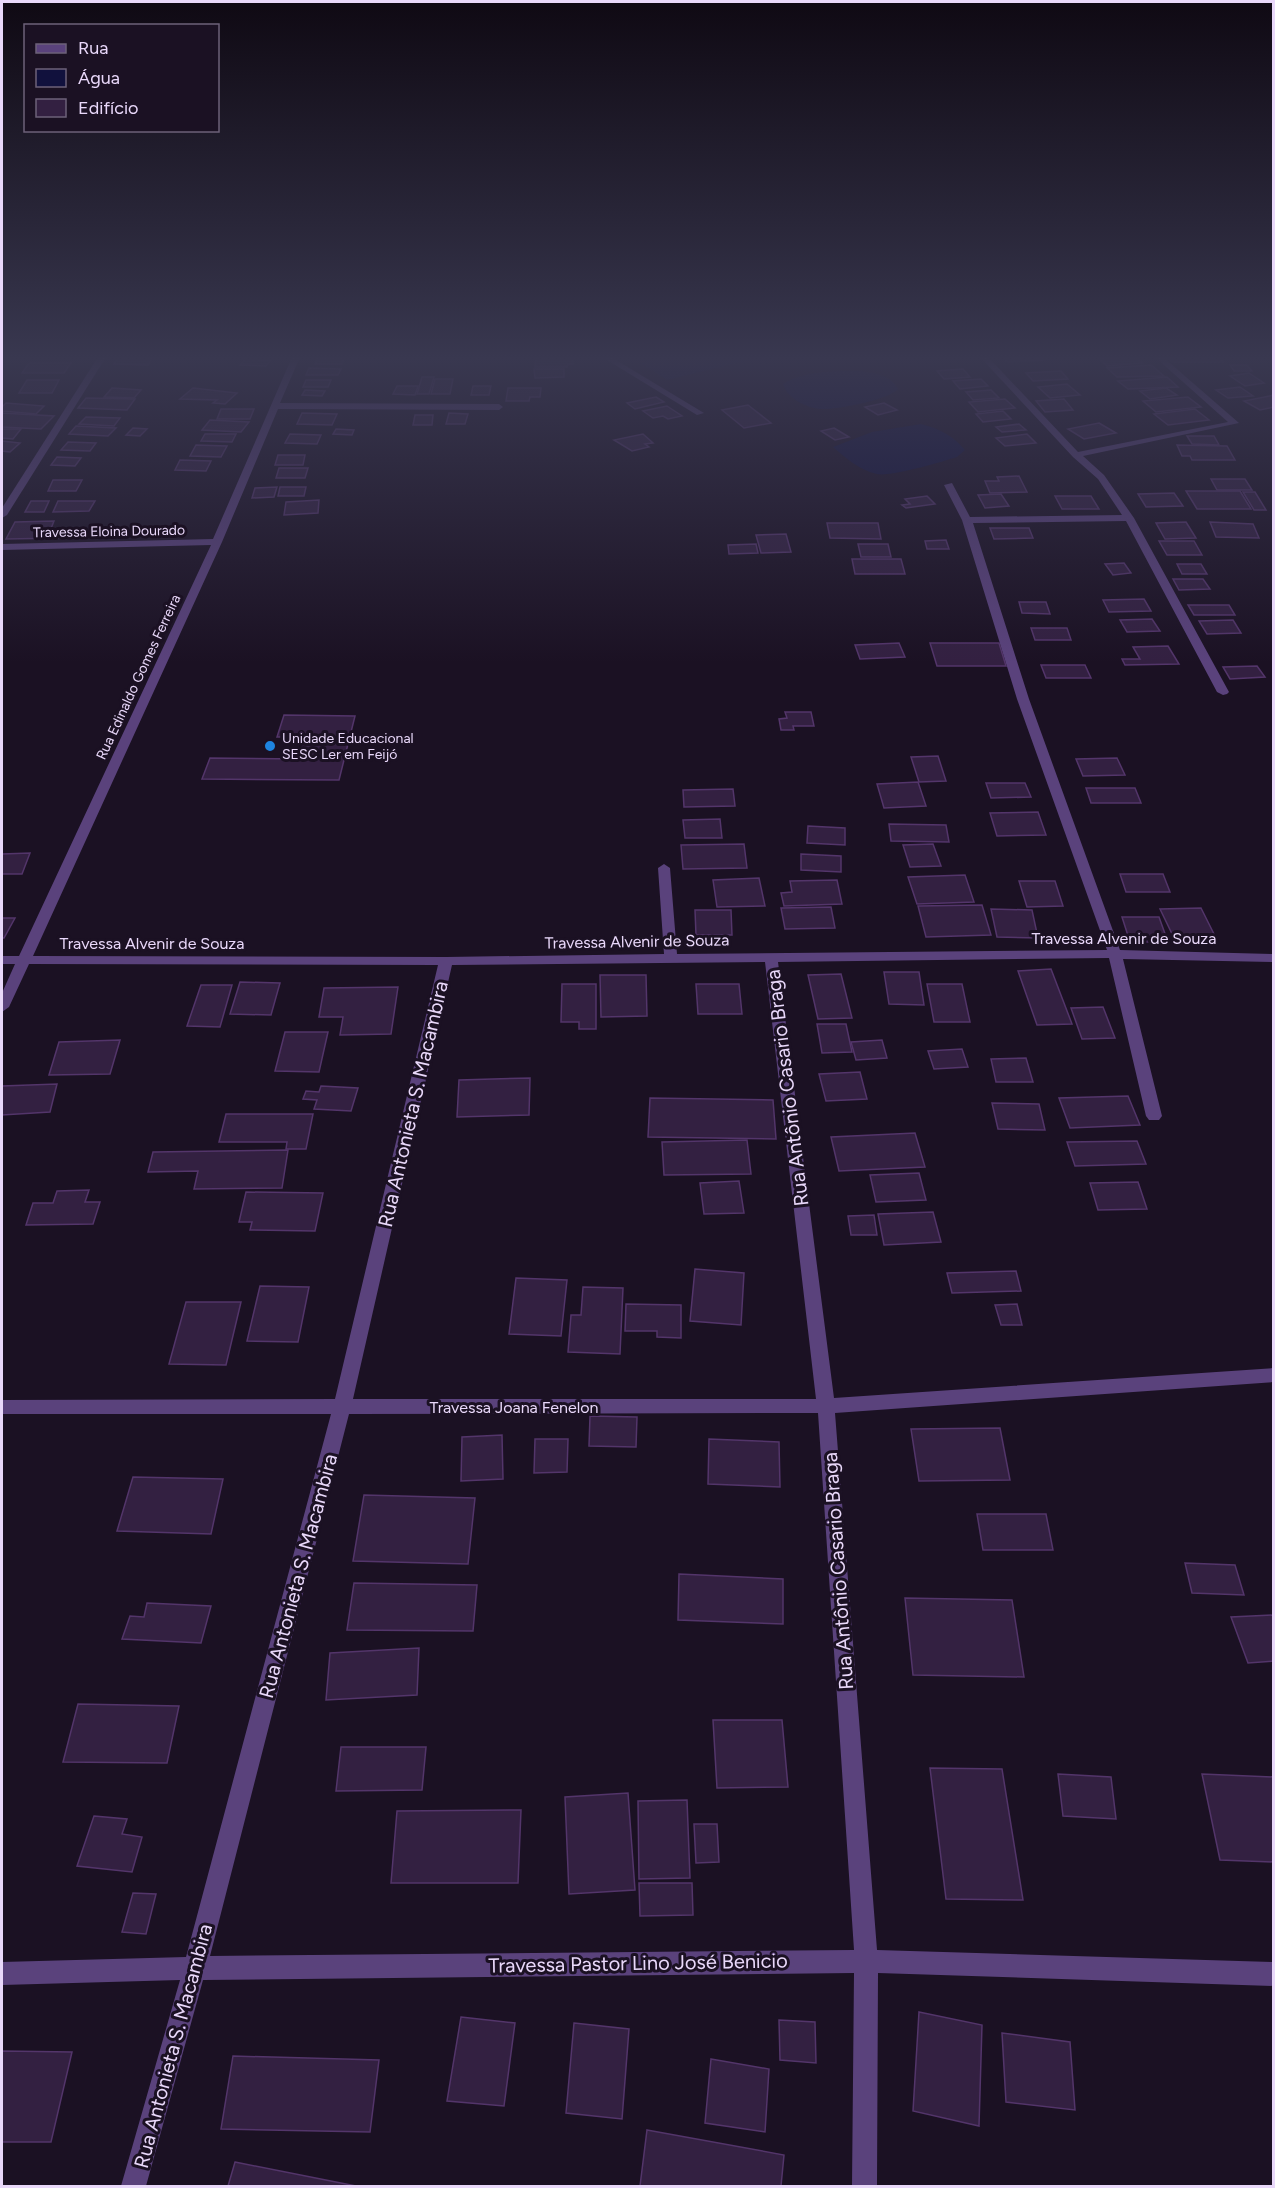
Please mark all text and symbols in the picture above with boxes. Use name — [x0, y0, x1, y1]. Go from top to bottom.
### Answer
legend — [24, 24, 219, 132]
text: Rua — [78, 37, 109, 59]
text: Água — [78, 67, 120, 89]
text: Edifício — [78, 97, 139, 119]
street label: Travessa Eloina Dourado — [33, 522, 185, 541]
street label: Rua Edinaldo Gomes Ferreira — [93, 592, 184, 763]
place label: Unidade Educacional SESC Ler em Feijó — [282, 730, 414, 763]
marker: Unidade Educacional SESC Ler em Feijó — [263, 739, 277, 753]
street label: Travessa Alvenir de Souza — [1032, 929, 1216, 948]
street label: Travessa Alvenir de Souza — [544, 930, 730, 953]
street label: Travessa Alvenir de Souza — [60, 934, 244, 953]
street label: Rua Antônio Casario Braga — [761, 968, 813, 1208]
street label: Rua Antonieta S. Macambira — [373, 979, 453, 1229]
street label: Travessa Joana Fenelon — [430, 1398, 598, 1417]
street label: Rua Antonieta S. Macambira — [254, 1451, 342, 1701]
street label: Rua Antônio Casario Braga — [818, 1451, 858, 1691]
street label: Rua Antonieta S. Macambira — [129, 1921, 217, 2171]
street label: Travessa Pastor Lino José Benicio — [488, 1948, 788, 1978]

